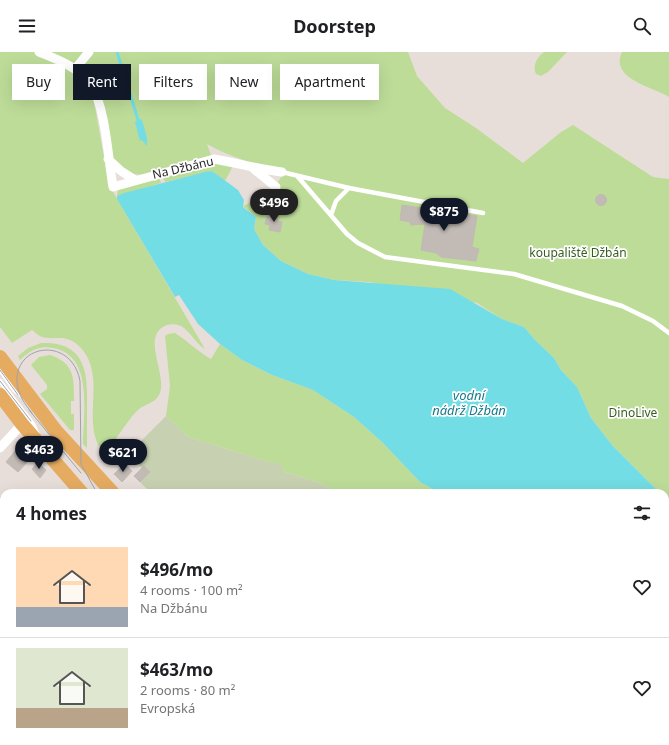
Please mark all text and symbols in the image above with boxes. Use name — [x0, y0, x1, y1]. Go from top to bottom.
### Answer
text: Doorstep — [293, 14, 376, 38]
icon: menu — [16, 15, 38, 37]
icon: search — [631, 15, 653, 37]
chip: Buy — [12, 64, 65, 100]
chip: Rent — [73, 64, 131, 100]
chip: Filters — [139, 64, 207, 100]
chip: New — [215, 64, 272, 100]
chip: Apartment — [280, 64, 379, 100]
street label: Na Džbánu — [151, 152, 215, 183]
pin: $496 — [250, 189, 298, 223]
text: $496 — [259, 193, 289, 211]
pin: $875 — [420, 198, 468, 232]
text: $875 — [429, 202, 459, 220]
park label: koupaliště Džbán — [529, 244, 627, 261]
water label: vodní nádrž Džbán — [432, 386, 506, 419]
park label: DinoLive — [609, 404, 658, 421]
pin: $463 — [15, 436, 63, 470]
pin: $621 — [99, 439, 147, 473]
text: $463 — [24, 440, 54, 458]
text: $621 — [108, 443, 138, 461]
text: 4 homes — [16, 502, 87, 525]
icon: filters — [631, 502, 653, 524]
text: $496/mo — [140, 558, 213, 581]
icon: home — [48, 563, 96, 611]
icon: heart — [631, 576, 653, 598]
text: 4 rooms · 100 m² — [140, 581, 243, 599]
text: Na Džbánu — [140, 599, 208, 617]
text: $463/mo — [140, 658, 213, 681]
icon: home — [48, 664, 96, 712]
icon: heart — [631, 677, 653, 699]
text: 2 rooms · 80 m² — [140, 681, 235, 699]
text: Evropská — [140, 699, 195, 717]

